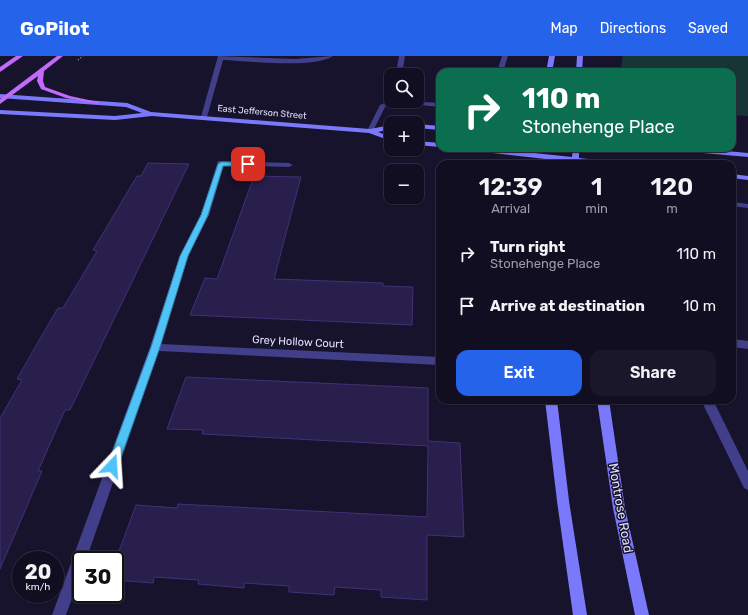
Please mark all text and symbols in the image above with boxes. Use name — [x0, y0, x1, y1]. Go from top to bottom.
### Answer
text: GoPilot — [20, 17, 89, 40]
text: Map — [551, 20, 578, 37]
text: Directions — [600, 20, 666, 37]
text: Saved — [688, 20, 728, 37]
map controls — [384, 68, 424, 204]
button: search — [384, 68, 424, 108]
text: 110 m — [522, 82, 600, 115]
icon: right — [456, 84, 508, 136]
street label: East Jefferson Street — [217, 103, 307, 121]
button: + — [384, 116, 424, 156]
text: Stonehenge Place — [522, 116, 675, 138]
pin — [231, 147, 265, 181]
icon: arrive — [237, 153, 259, 175]
button: − — [384, 164, 424, 204]
text: 12:39 — [479, 173, 543, 201]
text: 1 — [591, 173, 602, 201]
text: 120 — [651, 173, 693, 201]
text: Arrival — [491, 201, 530, 216]
text: min — [585, 201, 608, 216]
text: m — [666, 201, 678, 216]
text: Turn right — [490, 238, 565, 256]
icon: right — [456, 243, 478, 265]
text: 110 m — [677, 245, 716, 263]
text: Stonehenge Place — [490, 256, 600, 271]
icon: arrive — [456, 295, 478, 317]
text: Arrive at destination — [490, 297, 645, 315]
text: 10 m — [683, 297, 716, 315]
street label: Grey Hollow Court — [252, 333, 345, 351]
button: Exit — [456, 350, 582, 396]
button: Share — [590, 350, 716, 396]
position arrow — [91, 445, 133, 487]
street label: Montrose Road — [606, 462, 636, 554]
speed limit sign: 30 — [72, 551, 124, 603]
text: 20 — [25, 560, 51, 584]
text: km/h — [26, 581, 50, 593]

